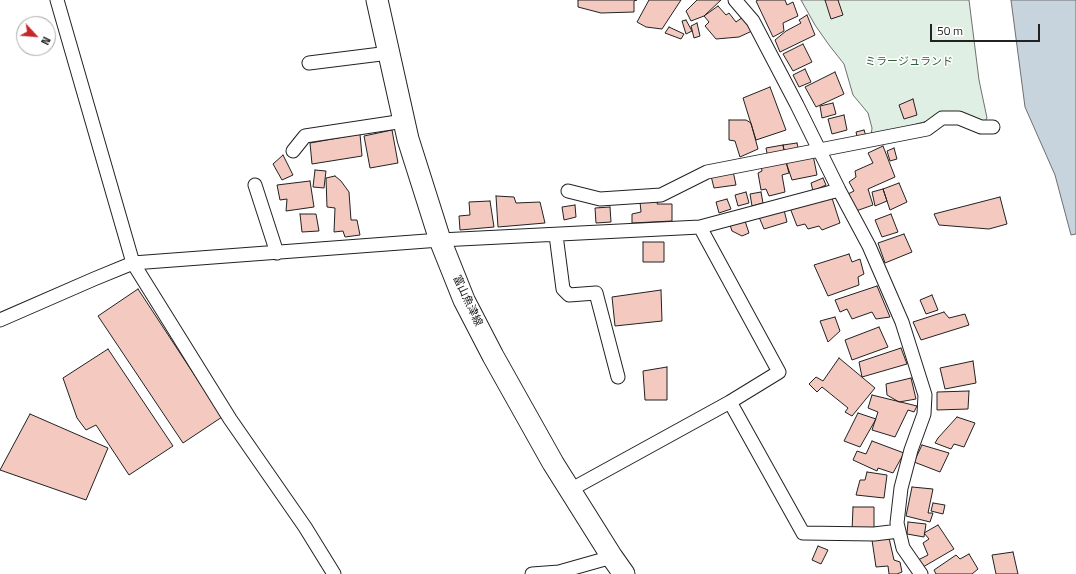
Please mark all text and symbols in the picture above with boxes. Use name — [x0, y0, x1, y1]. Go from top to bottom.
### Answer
north arrow — [16, 16, 56, 56]
scale bar — [932, 16, 1042, 42]
text: 50 m — [937, 21, 963, 40]
text: N — [37, 34, 55, 48]
park label: ミラージュランド — [865, 55, 953, 69]
street label: 富山魚津線 — [449, 273, 485, 329]

